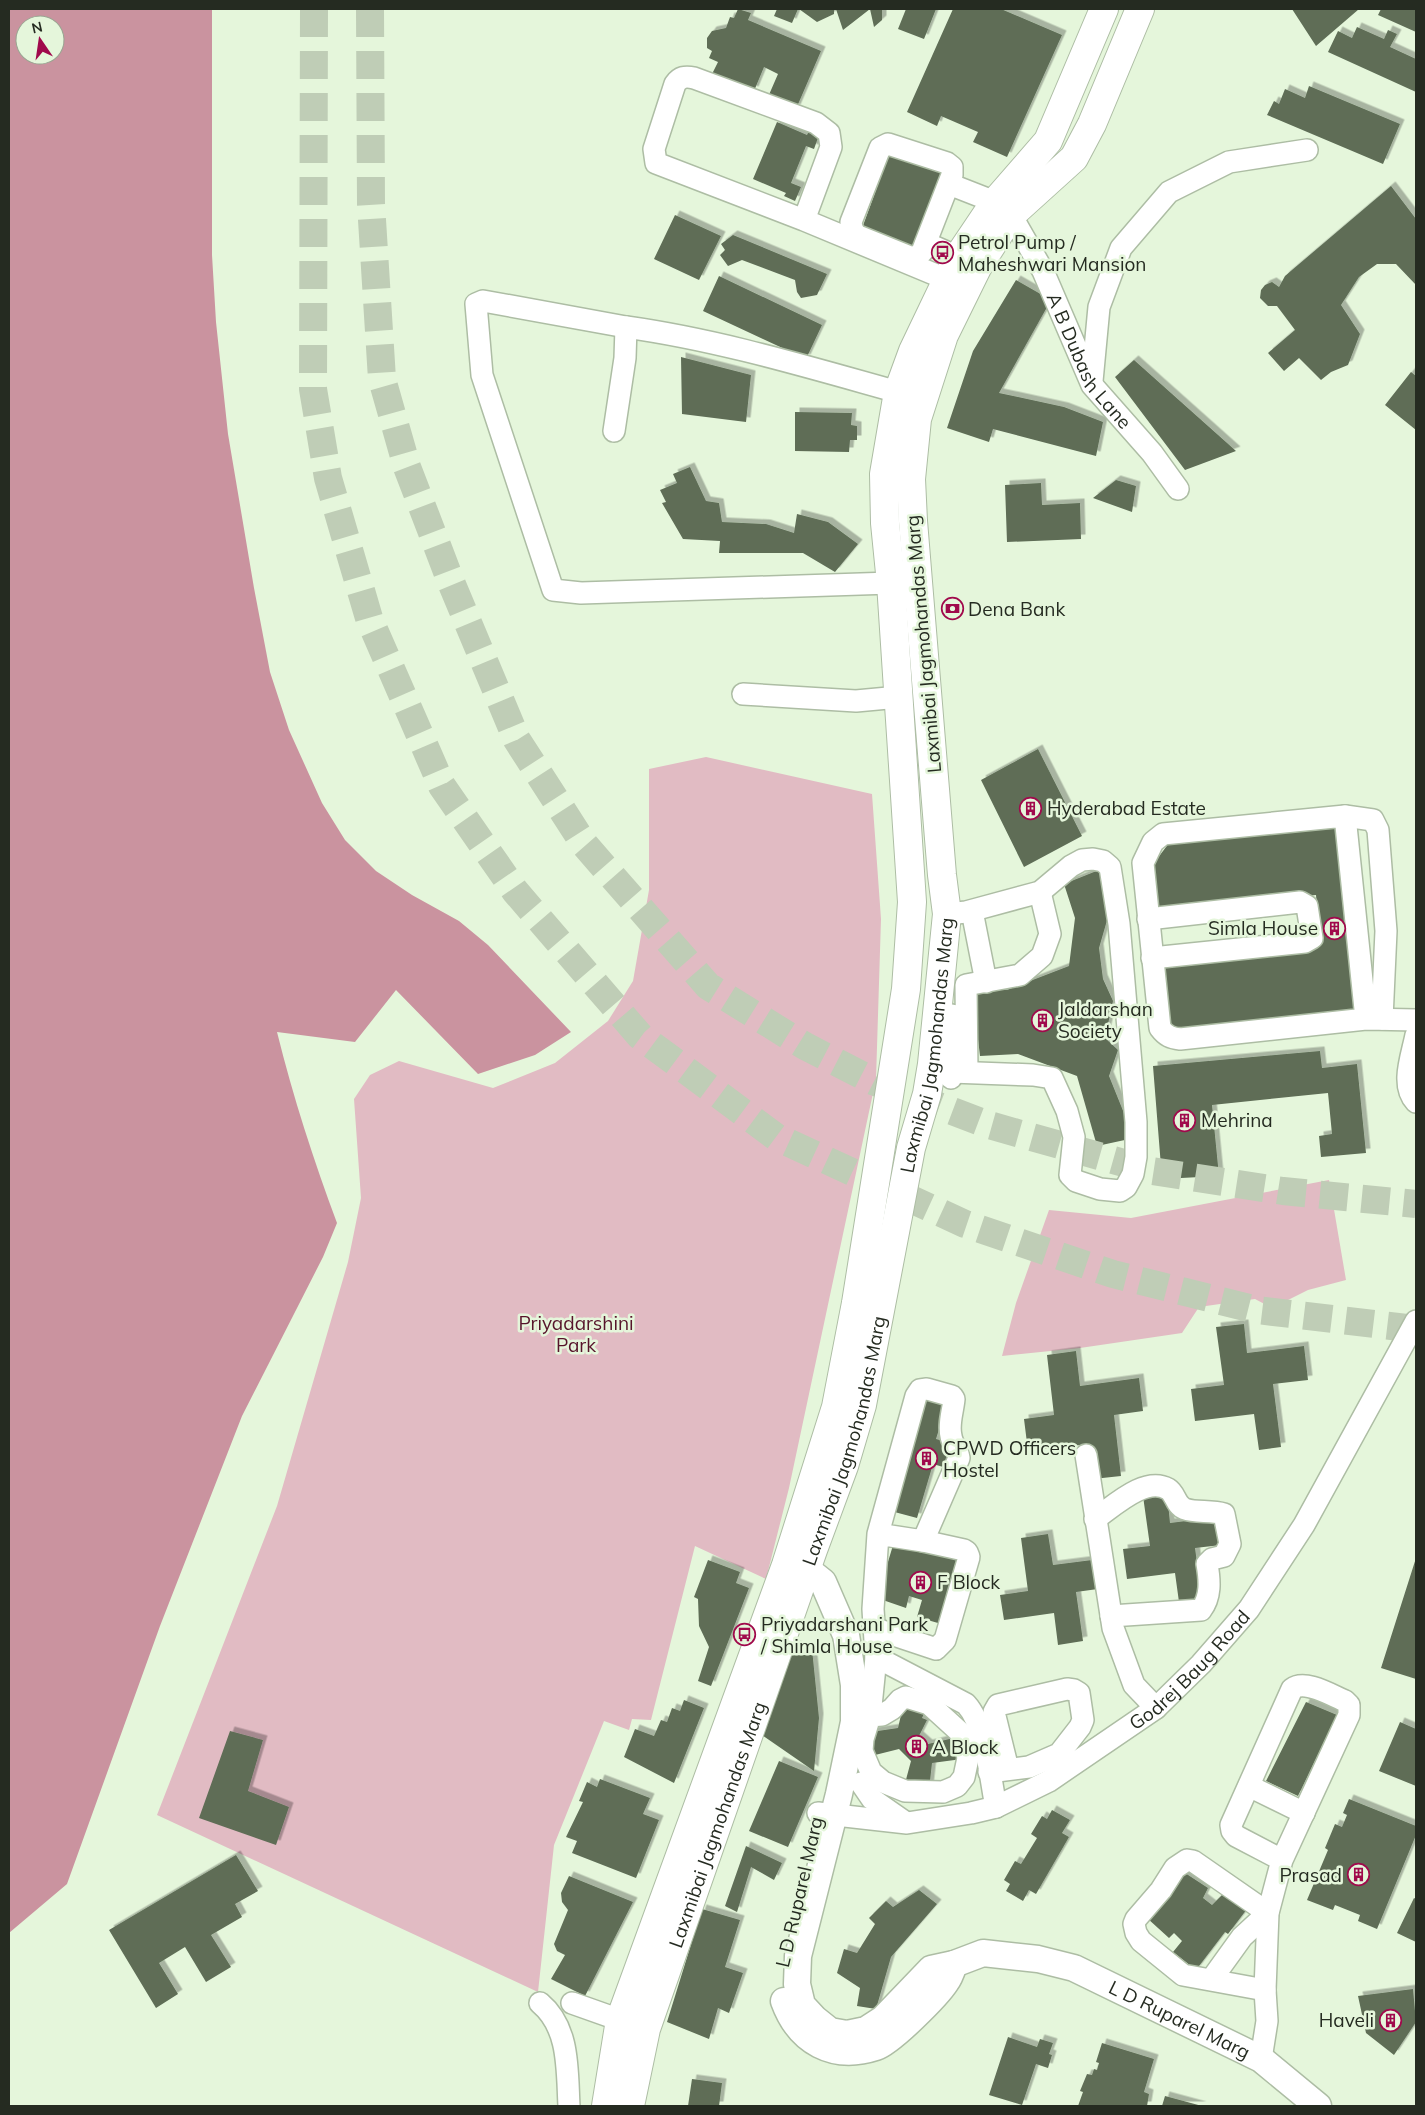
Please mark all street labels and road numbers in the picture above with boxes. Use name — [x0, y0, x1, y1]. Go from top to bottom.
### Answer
street label: A B Dubash Lane — [1042, 289, 1137, 434]
street label: Laxmibai Jagmohandas Marg — [900, 514, 946, 774]
street label: Laxmibai Jagmohandas Marg — [894, 916, 959, 1175]
street label: Laxmibai Jagmohandas Marg — [797, 1314, 891, 1569]
street label: Godrej Baug Road — [1124, 1605, 1255, 1735]
street label: Laxmibai Jagmohandas Marg — [663, 1698, 771, 1951]
street label: L D Ruparel Marg — [770, 1814, 828, 1970]
street label: L D Ruparel Marg — [1105, 1975, 1254, 2064]

